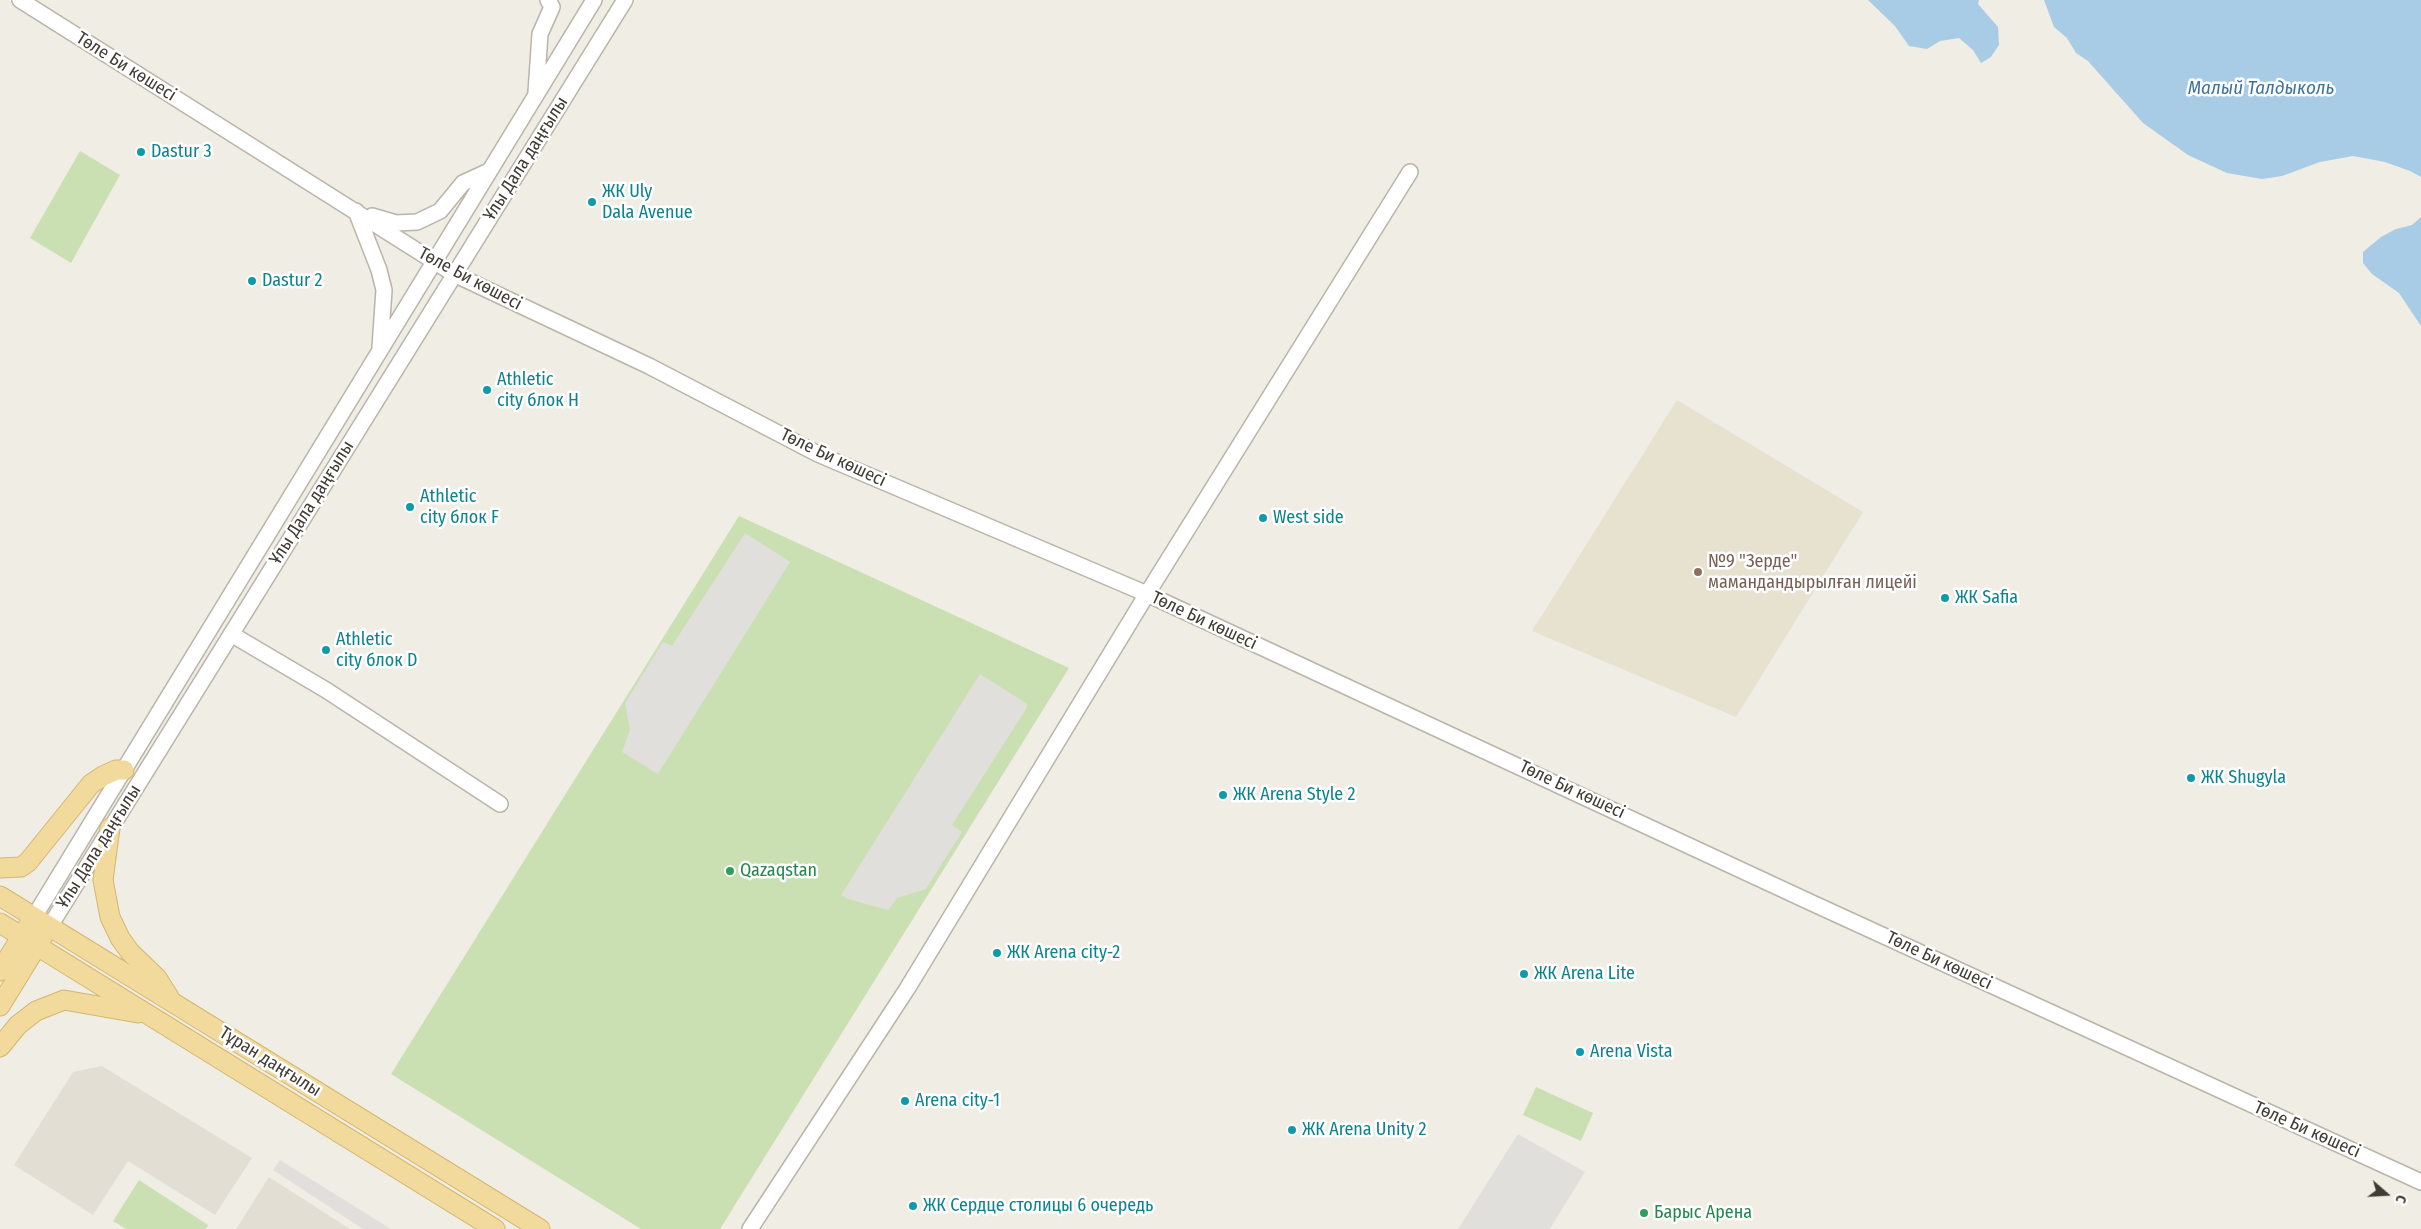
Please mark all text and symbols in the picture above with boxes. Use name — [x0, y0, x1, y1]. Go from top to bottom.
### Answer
street label: Төле Би көшесі — [72, 28, 180, 106]
water label: Малый Талдыколь — [2188, 78, 2334, 100]
street label: Ұлы Дала даңғылы — [479, 93, 573, 225]
place label: Dastur 3 — [151, 141, 212, 163]
marker: Dastur 3 — [135, 146, 147, 158]
place label: ЖК Uly Dala Avenue — [602, 181, 693, 223]
marker: ЖК Uly Dala Avenue — [586, 196, 598, 208]
street label: Төле Би көшесі — [415, 243, 525, 315]
place label: Dastur 2 — [262, 270, 322, 292]
marker: Dastur 2 — [246, 275, 258, 287]
place label: Athletic city блок H — [497, 369, 579, 412]
marker: Athletic city блок H — [481, 384, 493, 396]
street label: Төле Би көшесі — [777, 424, 889, 492]
street label: Ұлы Дала даңғылы — [265, 437, 359, 569]
place label: Athletic city блок F — [420, 486, 499, 528]
marker: Athletic city блок F — [404, 501, 416, 513]
place label: West side — [1273, 507, 1344, 529]
marker: West side — [1257, 512, 1269, 524]
place label: №9 "Зерде" мамандандырылған лицейі — [1708, 551, 1917, 594]
marker: №9 "Зерде" мамандандырылған лицейі — [1692, 566, 1704, 578]
street label: Төле Би көшесі — [1148, 587, 1260, 655]
place label: ЖК Safia — [1955, 587, 2018, 609]
marker: ЖК Safia — [1939, 592, 1951, 604]
place label: Athletic city блок D — [336, 629, 417, 672]
marker: Athletic city блок D — [320, 644, 332, 656]
street label: Төле Би көшесі — [1516, 756, 1628, 824]
place label: ЖК Shugyla — [2201, 767, 2286, 789]
marker: ЖК Shugyla — [2185, 772, 2197, 784]
street label: Ұлы Дала даңғылы — [52, 781, 146, 913]
place label: ЖК Arena Style 2 — [1233, 784, 1355, 806]
marker: ЖК Arena Style 2 — [1217, 789, 1229, 801]
place label: Qazaqstan — [740, 860, 817, 882]
marker: Qazaqstan — [724, 865, 736, 877]
street label: Төле Би көшесі — [1883, 927, 1995, 995]
place label: ЖК Arena city-2 — [1007, 942, 1120, 964]
marker: ЖК Arena city-2 — [991, 947, 1003, 959]
place label: ЖК Arena Lite — [1534, 963, 1635, 985]
marker: ЖК Arena Lite — [1518, 968, 1530, 980]
street label: Тұран даңғылы — [215, 1022, 325, 1102]
place label: Arena Vista — [1590, 1041, 1673, 1063]
marker: Arena Vista — [1574, 1046, 1586, 1058]
place label: Arena city-1 — [915, 1090, 1000, 1112]
marker: Arena city-1 — [899, 1095, 911, 1107]
street label: Төле Би көшесі — [2250, 1097, 2364, 1163]
place label: ЖК Arena Unity 2 — [1302, 1119, 1427, 1141]
marker: ЖК Arena Unity 2 — [1286, 1124, 1298, 1136]
north arrow — [2361, 1169, 2411, 1219]
text: С — [2391, 1193, 2410, 1205]
place label: ЖК Сердце столицы 6 очередь — [923, 1195, 1153, 1217]
marker: ЖК Сердце столицы 6 очередь — [907, 1200, 919, 1212]
place label: Барыс Арена — [1654, 1202, 1752, 1224]
marker: Барыс Арена — [1638, 1207, 1650, 1219]

